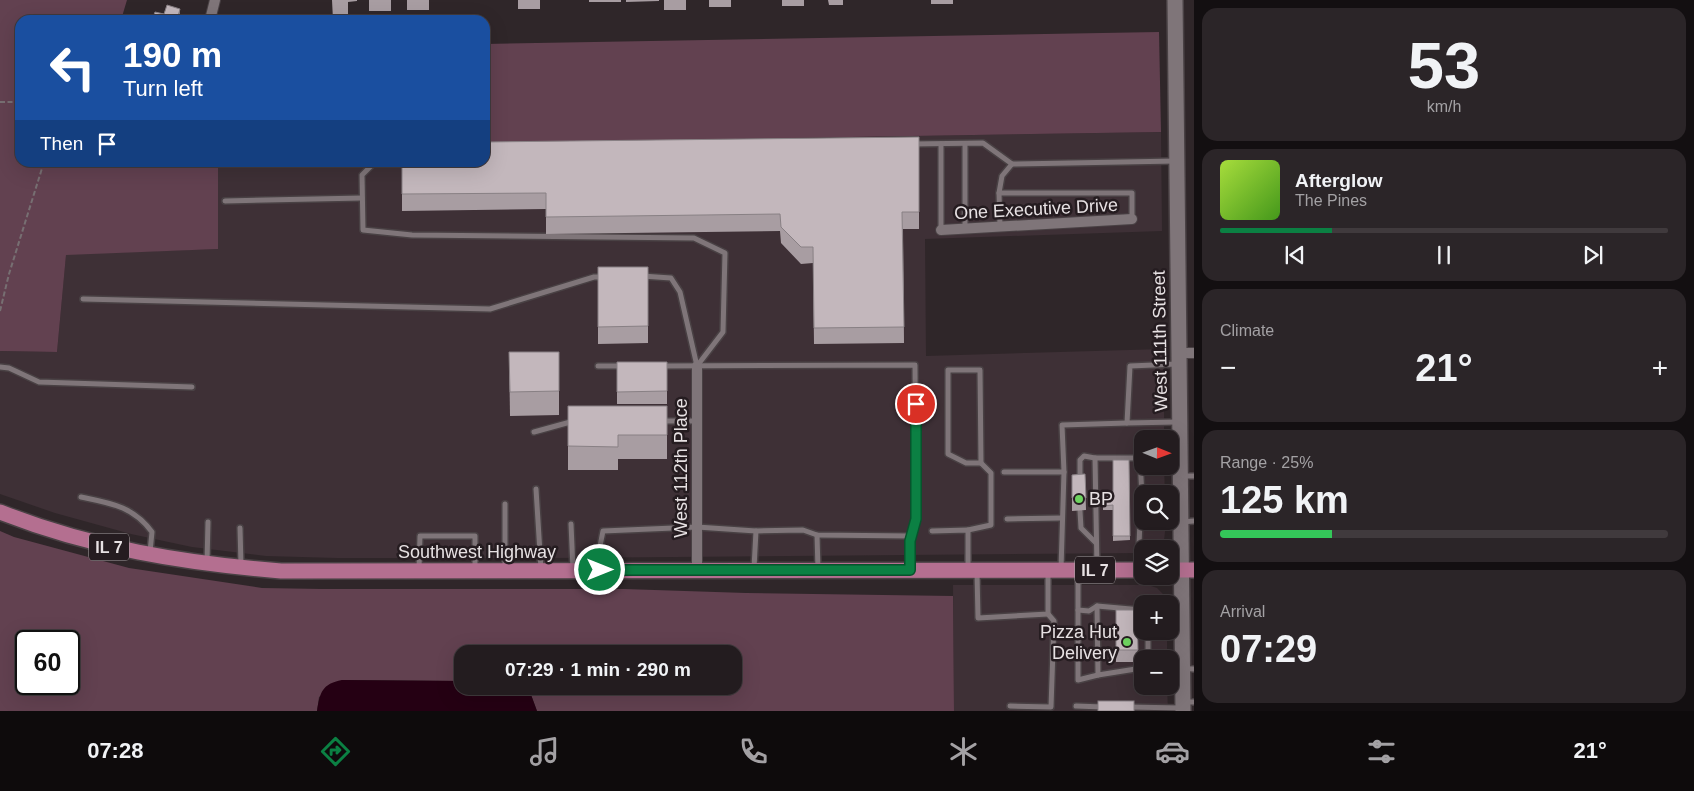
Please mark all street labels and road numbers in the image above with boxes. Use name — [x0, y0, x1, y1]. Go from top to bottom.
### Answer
street label: One Executive Drive — [954, 195, 1118, 223]
street label: West 111th Street — [1149, 270, 1171, 412]
street label: West 112th Place — [671, 398, 691, 538]
road number: IL 7 — [89, 534, 129, 560]
street label: Southwest Highway — [398, 542, 556, 562]
road number: IL 7 — [1075, 556, 1115, 584]

